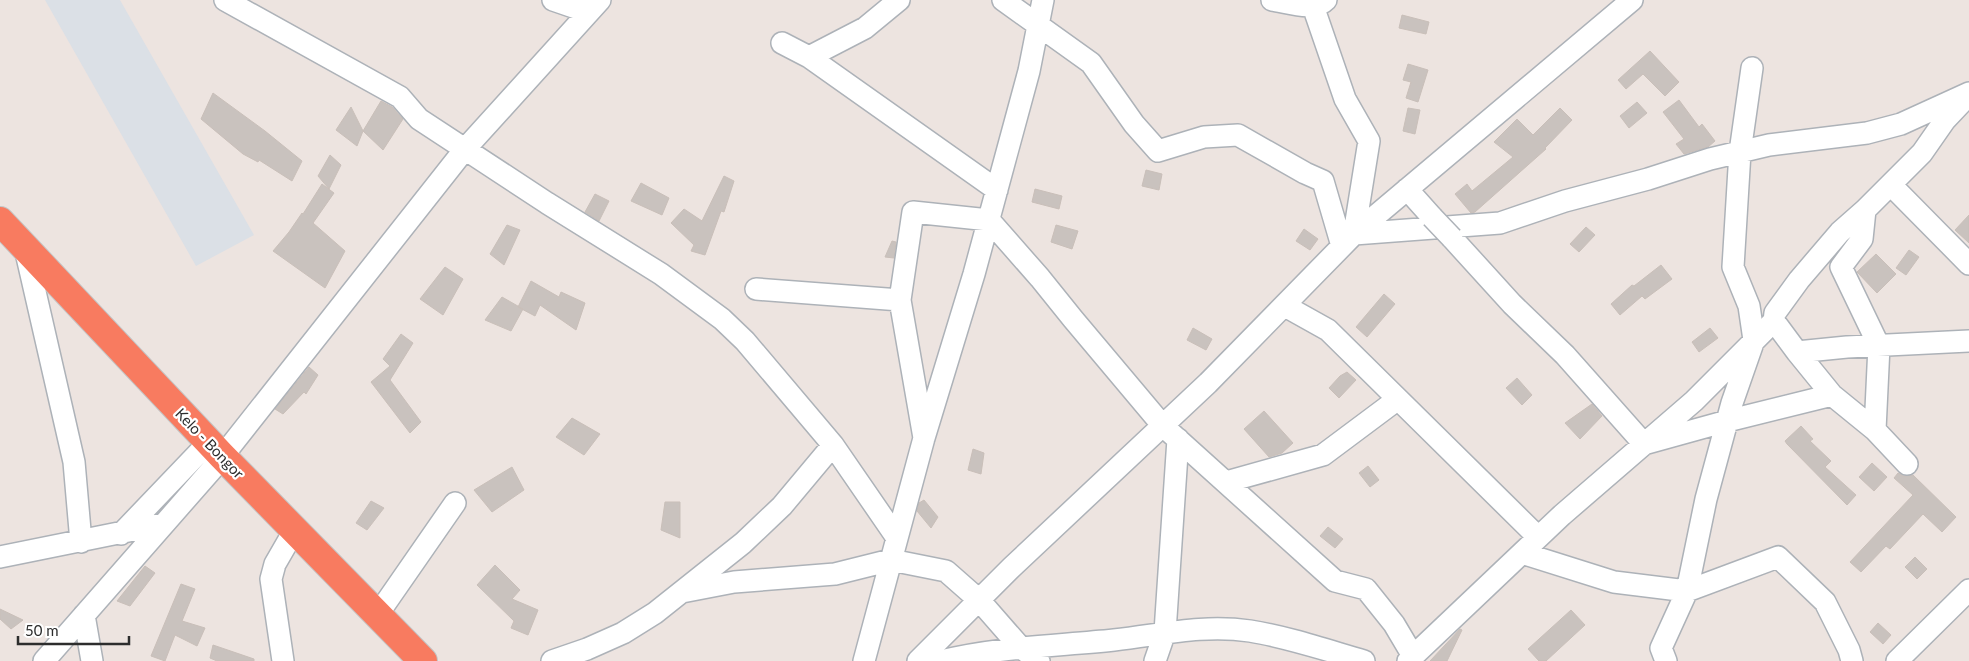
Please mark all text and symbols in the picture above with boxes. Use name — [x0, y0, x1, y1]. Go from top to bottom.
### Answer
street label: Kelo - Bongor — [172, 404, 248, 482]
scale bar — [18, 614, 129, 646]
text: 50 m — [25, 621, 59, 639]

